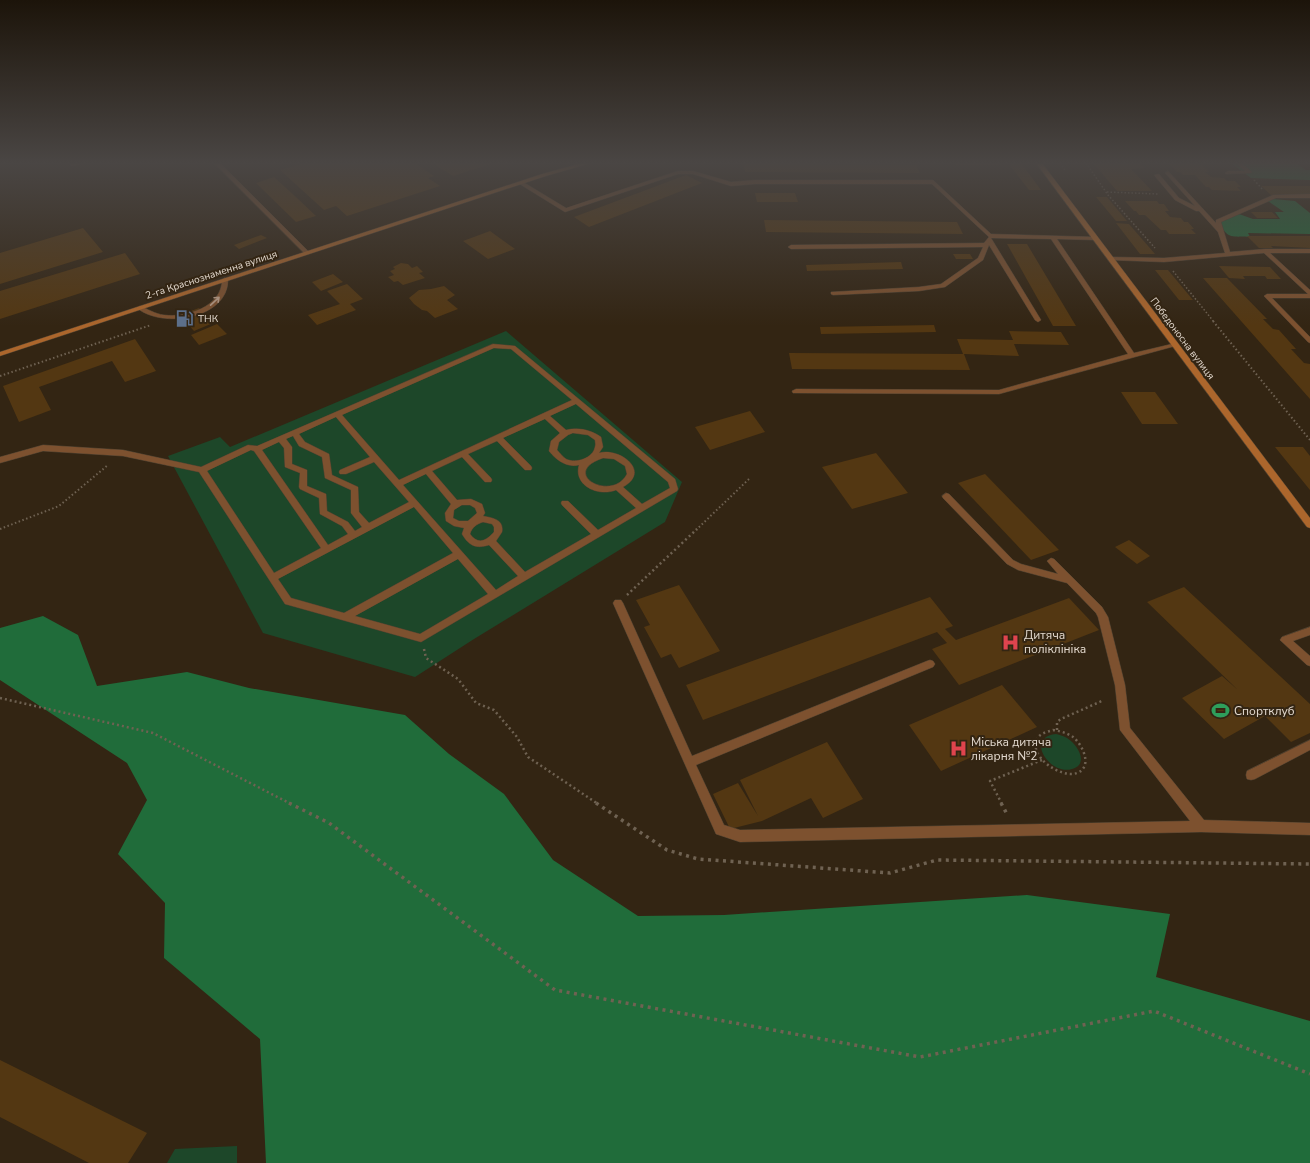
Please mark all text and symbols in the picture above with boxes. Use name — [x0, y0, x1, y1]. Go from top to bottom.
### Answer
street label: 2-га Краснознаменна вулиця — [144, 247, 279, 303]
street label: Победоносна вулиця — [1147, 295, 1218, 382]
one-way arrow — [210, 297, 220, 306]
fuel station icon: ТНК — [175, 308, 195, 328]
place label: ТНК — [198, 312, 219, 326]
place label: Дитяча поліклініка — [1024, 627, 1086, 657]
hospital icon: Дитяча поліклініка — [1001, 632, 1021, 652]
sports icon: Спортклуб — [1211, 701, 1231, 721]
place label: Спортклуб — [1234, 703, 1295, 719]
place label: Міська дитяча лікарня №2 — [971, 734, 1051, 764]
hospital icon: Міська дитяча лікарня №2 — [948, 739, 968, 759]

